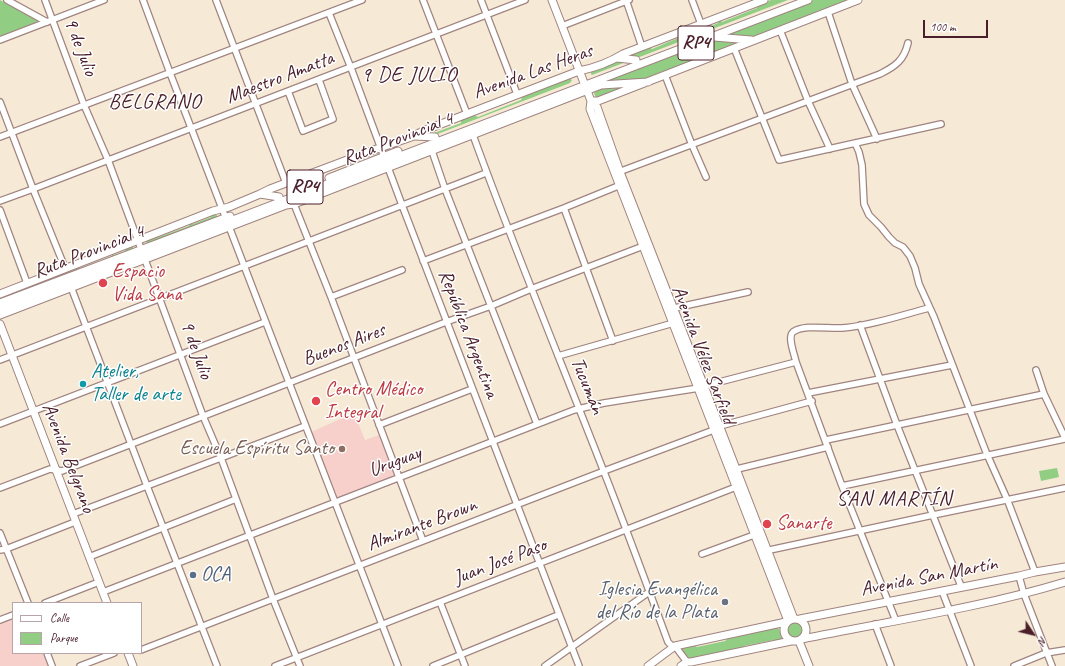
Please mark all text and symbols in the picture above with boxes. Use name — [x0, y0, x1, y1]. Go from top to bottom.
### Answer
scale bar — [925, 12, 990, 38]
street label: 9 de Julio — [58, 14, 102, 80]
text: 100 m — [930, 19, 956, 35]
road number: RP4 — [678, 26, 714, 60]
street label: Avenida Las Heras — [470, 39, 596, 105]
street label: Maestro Amatta — [223, 46, 337, 110]
district label: 9 DE JULIO — [361, 62, 457, 88]
district label: BELGRANO — [109, 89, 201, 115]
street label: Ruta Provincial 4 — [339, 107, 457, 171]
road number: RP4 — [287, 170, 323, 204]
street label: Ruta Provincial 4 — [30, 220, 148, 284]
place label: Espacio Vida Sana — [112, 260, 182, 307]
street label: República Argentina — [433, 267, 503, 401]
marker: Espacio Vida Sana — [97, 277, 109, 289]
street label: Avenida Vélez Sarfield — [666, 282, 740, 428]
street label: 9 de Julio — [174, 317, 218, 383]
street label: Buenos Aires — [299, 318, 389, 372]
street label: Tucumán — [565, 354, 609, 418]
place label: Atelier, Taller de arte — [91, 360, 181, 407]
place label: Centro Médico Integral — [325, 378, 422, 425]
marker: Atelier, Taller de arte — [78, 379, 88, 389]
marker: Centro Médico Integral — [310, 395, 322, 407]
street label: Avenida Belgrano — [36, 400, 100, 516]
place label: Escuela Espíritu Santo — [180, 437, 334, 461]
street label: Uruguay — [366, 441, 424, 483]
marker: Escuela Espíritu Santo — [337, 444, 347, 454]
district label: SAN MARTÍN — [837, 486, 951, 512]
street label: Almirante Brown — [364, 493, 480, 557]
place label: Sanarte — [776, 512, 832, 536]
marker: Sanarte — [761, 518, 773, 530]
street label: Juan José Paso — [450, 533, 550, 591]
street label: Avenida San Martín — [859, 552, 999, 602]
place label: OCA — [201, 563, 230, 587]
marker: OCA — [188, 570, 198, 580]
place label: Iglesia Evangélica del Río de la Plata — [596, 578, 717, 625]
marker: Iglesia Evangélica del Río de la Plata — [720, 597, 730, 607]
legend — [12, 602, 142, 654]
text: Calle — [50, 610, 69, 626]
north arrow — [1013, 614, 1053, 654]
text: Parque — [50, 630, 78, 646]
text: N — [1035, 634, 1051, 648]

